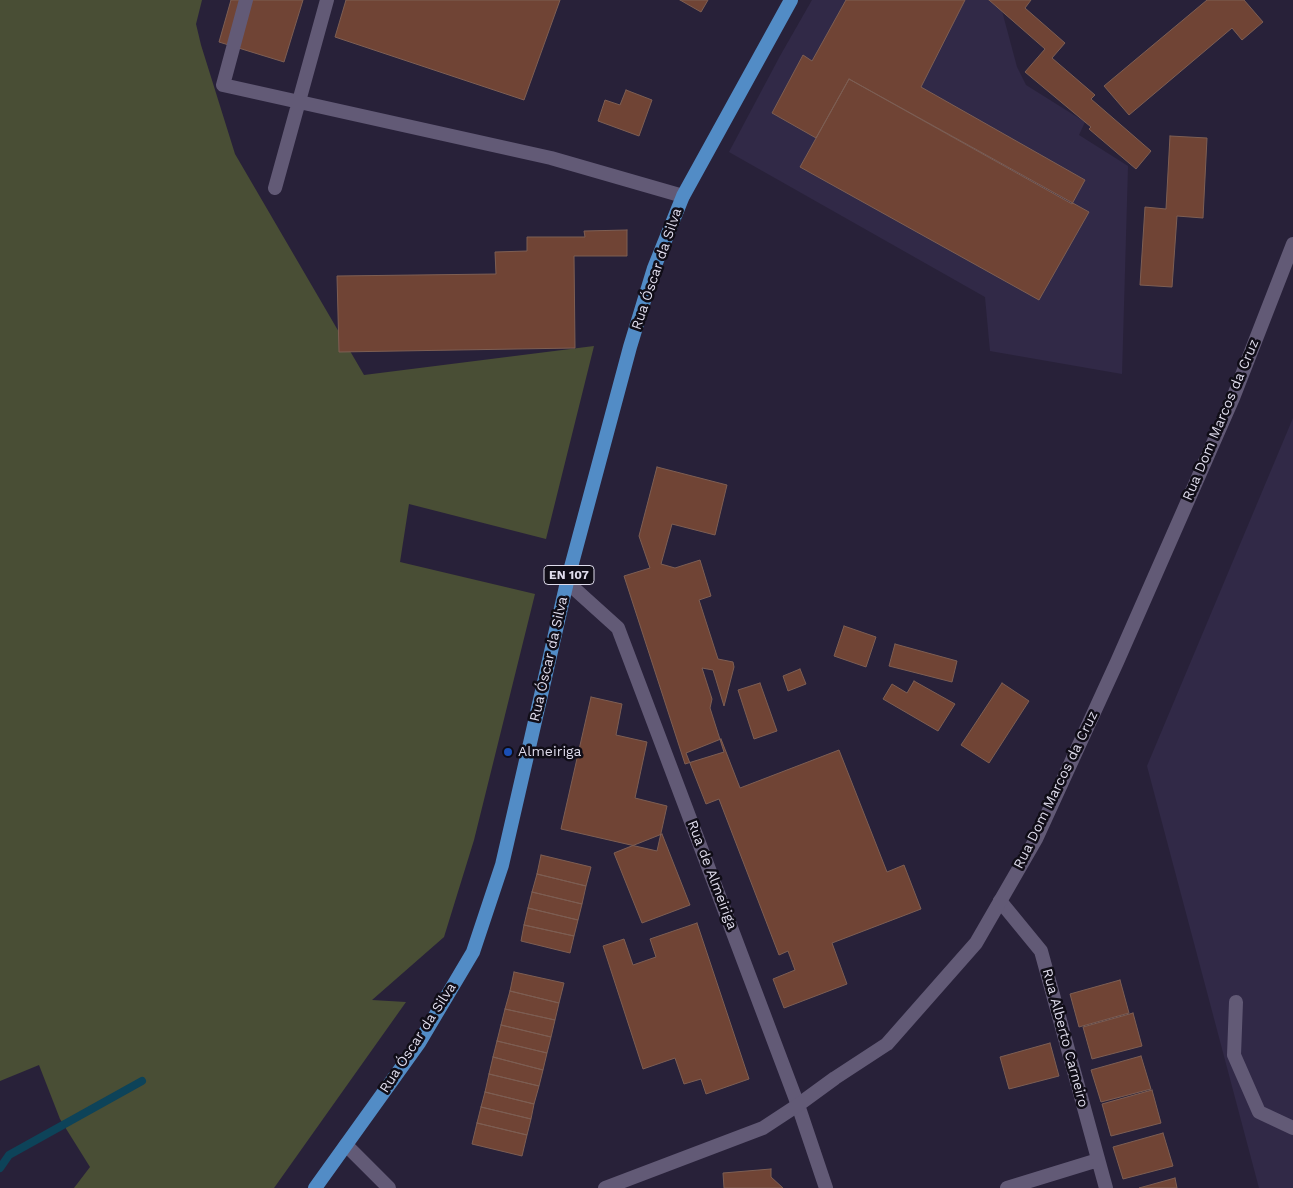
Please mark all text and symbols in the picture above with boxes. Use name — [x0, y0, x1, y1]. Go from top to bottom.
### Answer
street label: Rua Óscar da Silva — [628, 206, 686, 332]
street label: Rua Dom Marcos da Cruz — [1179, 337, 1263, 503]
road number: EN 107 — [544, 566, 594, 584]
street label: Rua Óscar da Silva — [526, 595, 572, 723]
street label: Rua Dom Marcos da Cruz — [1010, 708, 1102, 872]
place label: Almeiriga — [518, 744, 581, 760]
marker: Almeiriga — [502, 746, 514, 758]
street label: Rua de Almeiriga — [683, 818, 741, 932]
street label: Rua Alberto Carneiro — [1038, 967, 1092, 1109]
street label: Rua Óscar da Silva — [376, 980, 460, 1096]

